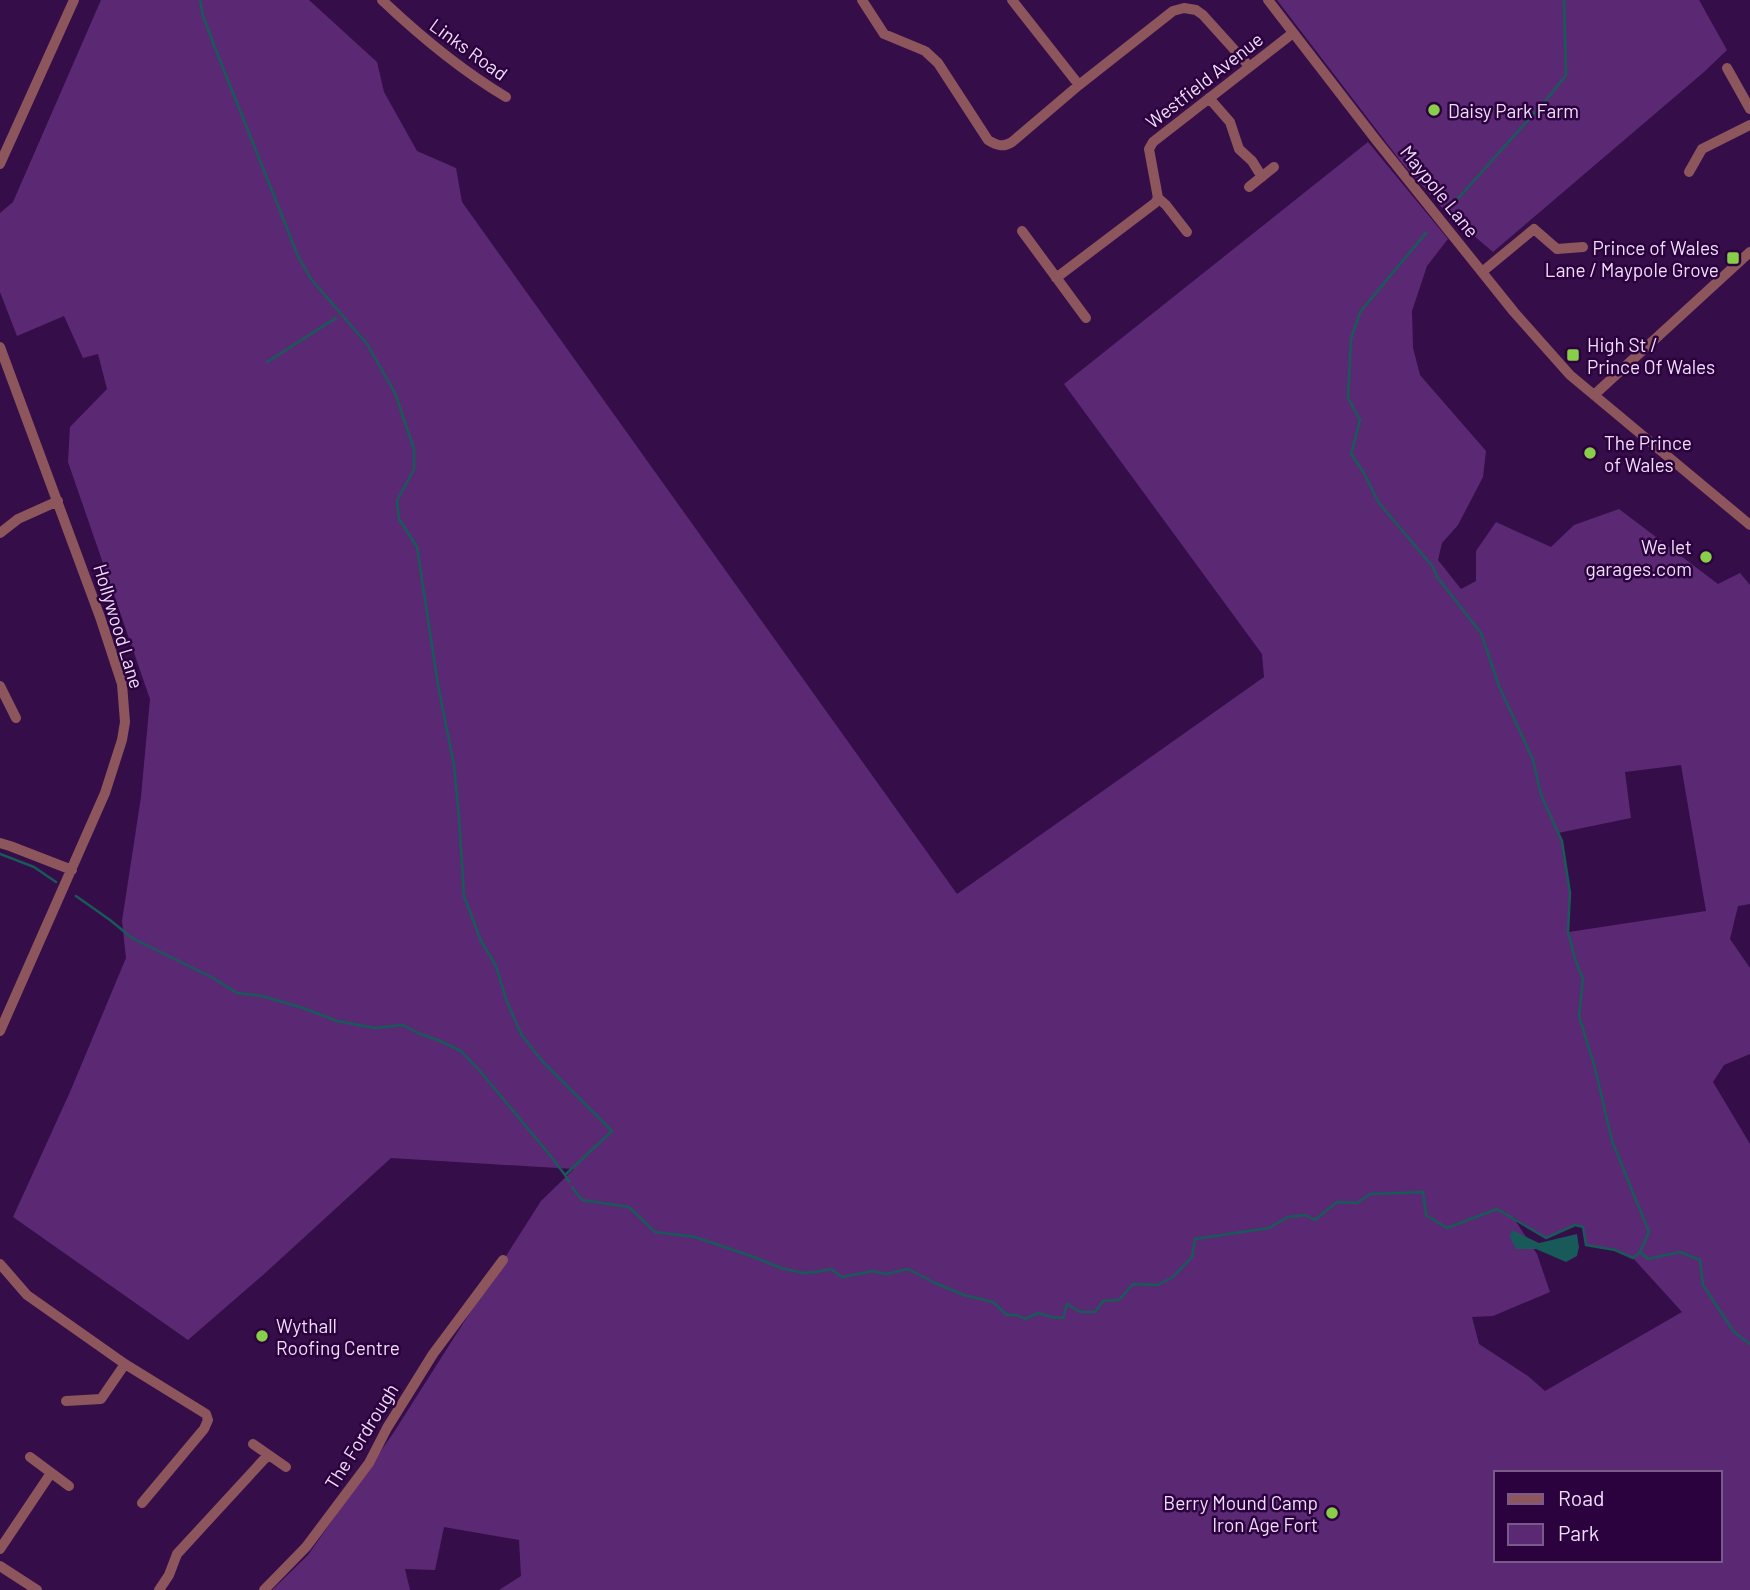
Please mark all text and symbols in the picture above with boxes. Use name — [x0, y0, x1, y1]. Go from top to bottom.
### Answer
street label: Links Road — [426, 13, 512, 85]
street label: Westfield Avenue — [1141, 27, 1267, 133]
place label: Daisy Park Farm — [1448, 99, 1579, 122]
marker: Daisy Park Farm — [1426, 102, 1442, 118]
street label: Maypole Lane — [1396, 140, 1484, 242]
place label: Prince of Wales Lane / Maypole Grove — [1545, 236, 1719, 281]
marker: Prince of Wales Lane / Maypole Grove — [1725, 250, 1741, 266]
place label: High St / Prince Of Wales — [1587, 333, 1715, 378]
marker: High St / Prince Of Wales — [1565, 347, 1581, 363]
place label: The Prince of Wales — [1604, 431, 1692, 476]
marker: The Prince of Wales — [1582, 445, 1598, 461]
place label: We let garages.com — [1586, 535, 1692, 580]
marker: We let garages.com — [1698, 549, 1714, 565]
street label: Hollywood Lane — [89, 561, 149, 691]
place label: Wythall Roofing Centre — [276, 1314, 400, 1359]
marker: Wythall Roofing Centre — [254, 1328, 270, 1344]
street label: The Fordrough — [319, 1379, 403, 1493]
legend — [1494, 1471, 1722, 1562]
text: Road — [1558, 1485, 1604, 1510]
place label: Berry Mound Camp Iron Age Fort — [1163, 1491, 1318, 1536]
marker: Berry Mound Camp Iron Age Fort — [1324, 1505, 1340, 1521]
text: Park — [1558, 1520, 1599, 1545]

